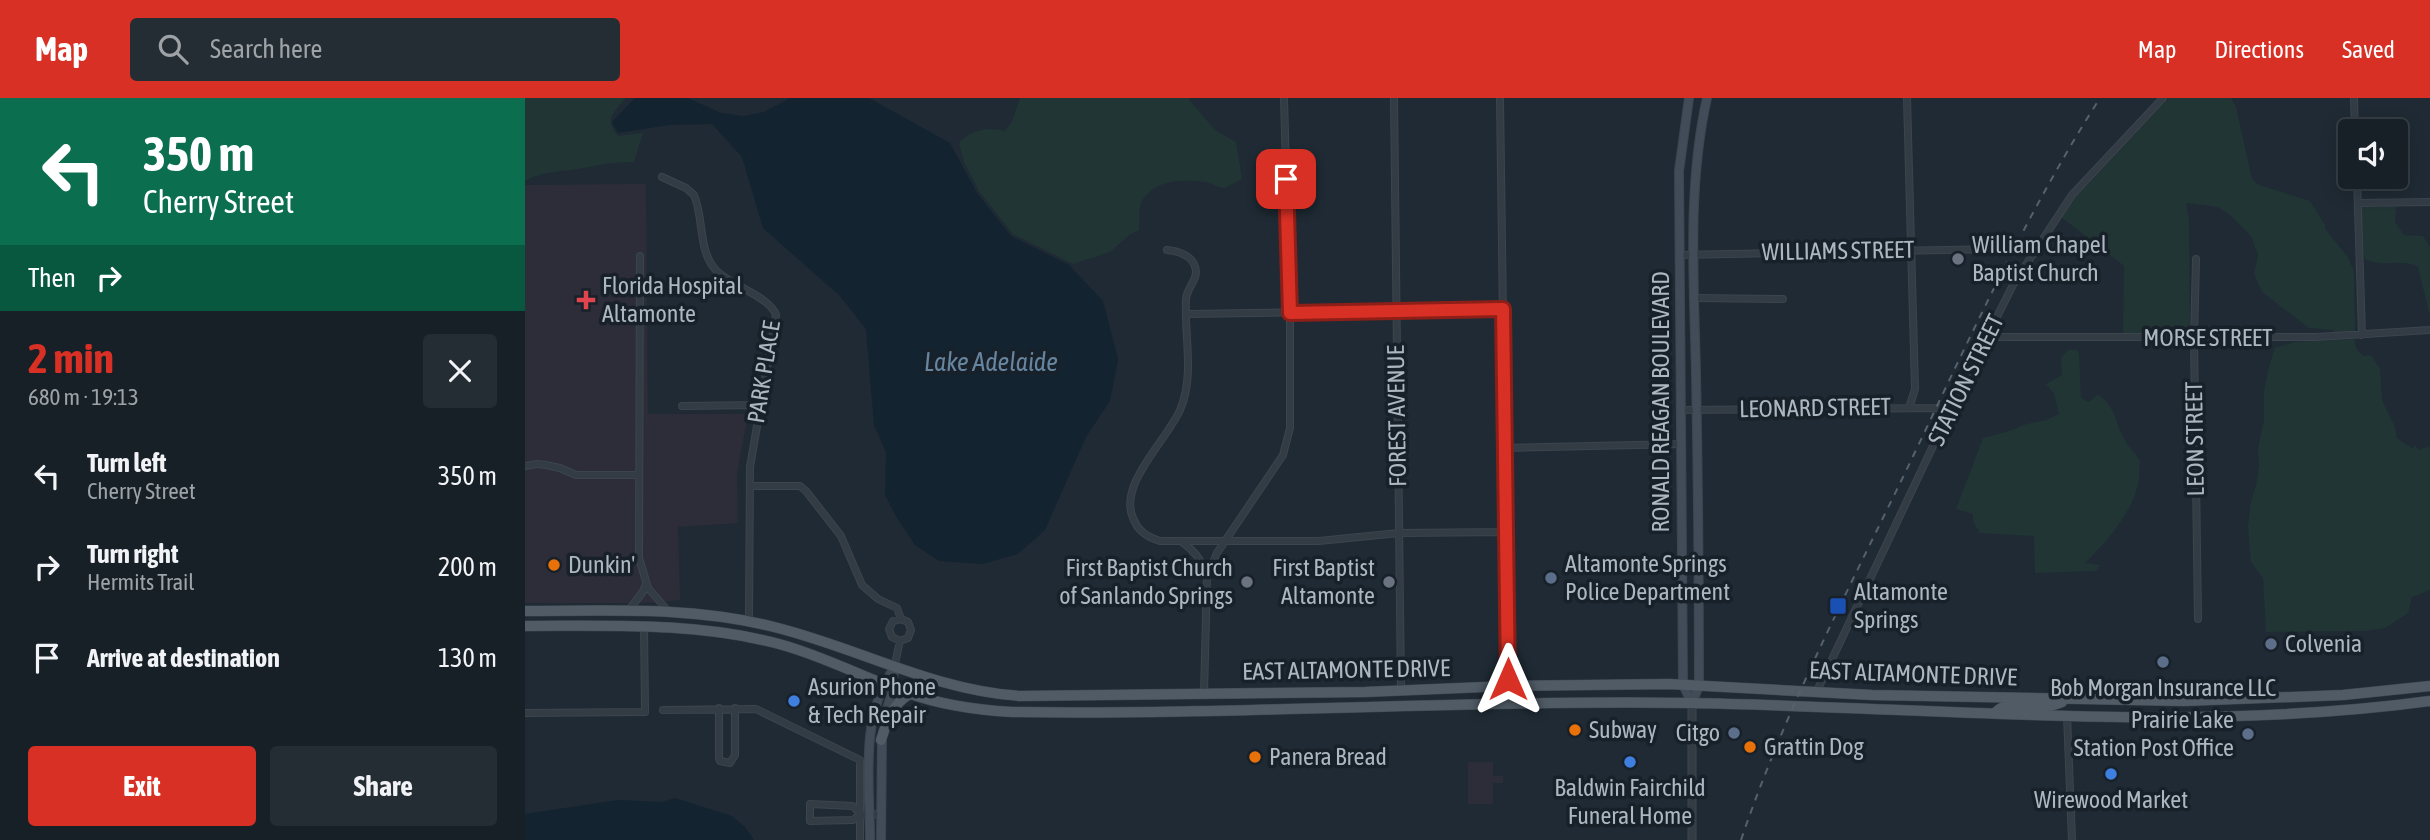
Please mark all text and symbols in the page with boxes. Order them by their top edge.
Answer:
search box [130,18,620,81]
text: Map [35,30,88,68]
icon: search [154,30,192,68]
text: Search here [210,34,322,64]
text: Map [2138,36,2176,63]
text: Directions [2214,36,2304,63]
text: Saved [2342,36,2395,63]
map controls [2338,119,2408,189]
button: sound [2338,119,2408,189]
text: 350 m [143,125,254,181]
icon: left [28,126,119,217]
pin [1256,149,1316,209]
icon: arrive [1267,160,1305,198]
text: Cherry Street [143,183,294,220]
place label: William Chapel Baptist Church [1972,231,2108,286]
street label: WILLIAMS STREET [1761,236,1915,265]
marker: William Chapel Baptist Church [1950,251,1966,267]
icon: right [90,259,128,297]
text: Then [28,263,76,293]
street label: RONALD REAGAN BOULEVARD [1647,271,1674,533]
place label: Florida Hospital Altamonte [602,272,743,327]
marker: Florida Hospital Altamonte [576,290,596,310]
street label: STATION STREET [1922,310,2009,450]
street label: PARK PLACE [742,319,785,425]
street label: MORSE STREET [2143,324,2273,351]
text: 2 min [28,334,114,382]
button: close [423,334,497,408]
street label: FOREST AVENUE [1382,345,1411,487]
water label: Lake Adelaide [924,347,1058,377]
street label: LEON STREET [2180,381,2209,497]
text: 680 m · 19:13 [28,384,139,410]
street label: LEONARD STREET [1739,393,1892,422]
text: Turn left [87,448,167,478]
icon: left [28,457,66,495]
text: 350 m [438,461,497,491]
text: Cherry Street [87,478,196,504]
text: Turn right [87,539,178,569]
icon: right [28,548,66,586]
place label: Altamonte Springs Police Department [1565,550,1730,605]
place label: Dunkin' [568,551,635,578]
text: 200 m [438,552,497,582]
place label: First Baptist Church of Sanlando Springs [1059,554,1233,609]
place label: First Baptist Altamonte [1272,554,1375,609]
marker: Dunkin' [546,557,562,573]
text: Hermits Trail [87,569,194,595]
marker: Altamonte Springs Police Department [1543,570,1559,586]
marker: First Baptist Church of Sanlando Springs [1239,574,1255,590]
marker: First Baptist Altamonte [1381,574,1397,590]
place label: Altamonte Springs [1854,578,1948,633]
marker: Altamonte Springs [1828,596,1848,616]
place label: Colvenia [2285,630,2362,657]
marker: Colvenia [2263,636,2279,652]
icon: arrive [28,639,66,677]
position arrow [1471,642,1545,716]
text: Arrive at destination [87,643,280,673]
text: 130 m [438,643,497,673]
street label: EAST ALTAMONTE DRIVE [1242,654,1450,685]
marker: Bob Morgan Insurance LLC [2155,654,2171,670]
street label: EAST ALTAMONTE DRIVE [1809,656,2017,691]
place label: Asurion Phone & Tech Repair [808,673,936,728]
place label: Bob Morgan Insurance LLC [2050,674,2276,701]
marker: Asurion Phone & Tech Repair [786,693,802,709]
place label: Prairie Lake Station Post Office [2073,706,2234,761]
place label: Subway [1589,716,1657,743]
place label: Citgo [1676,719,1720,746]
marker: Subway [1567,722,1583,738]
marker: Citgo [1726,725,1742,741]
marker: Prairie Lake Station Post Office [2240,726,2256,742]
place label: Grattin Dog [1764,733,1864,760]
marker: Grattin Dog [1742,739,1758,755]
place label: Panera Bread [1269,743,1387,770]
button: Exit [28,746,256,826]
button: Share [270,746,497,826]
marker: Panera Bread [1247,749,1263,765]
marker: Baldwin Fairchild Funeral Home [1622,754,1638,770]
marker: Wirewood Market [2103,766,2119,782]
place label: Baldwin Fairchild Funeral Home [1554,774,1706,829]
place label: Wirewood Market [2034,786,2188,813]

